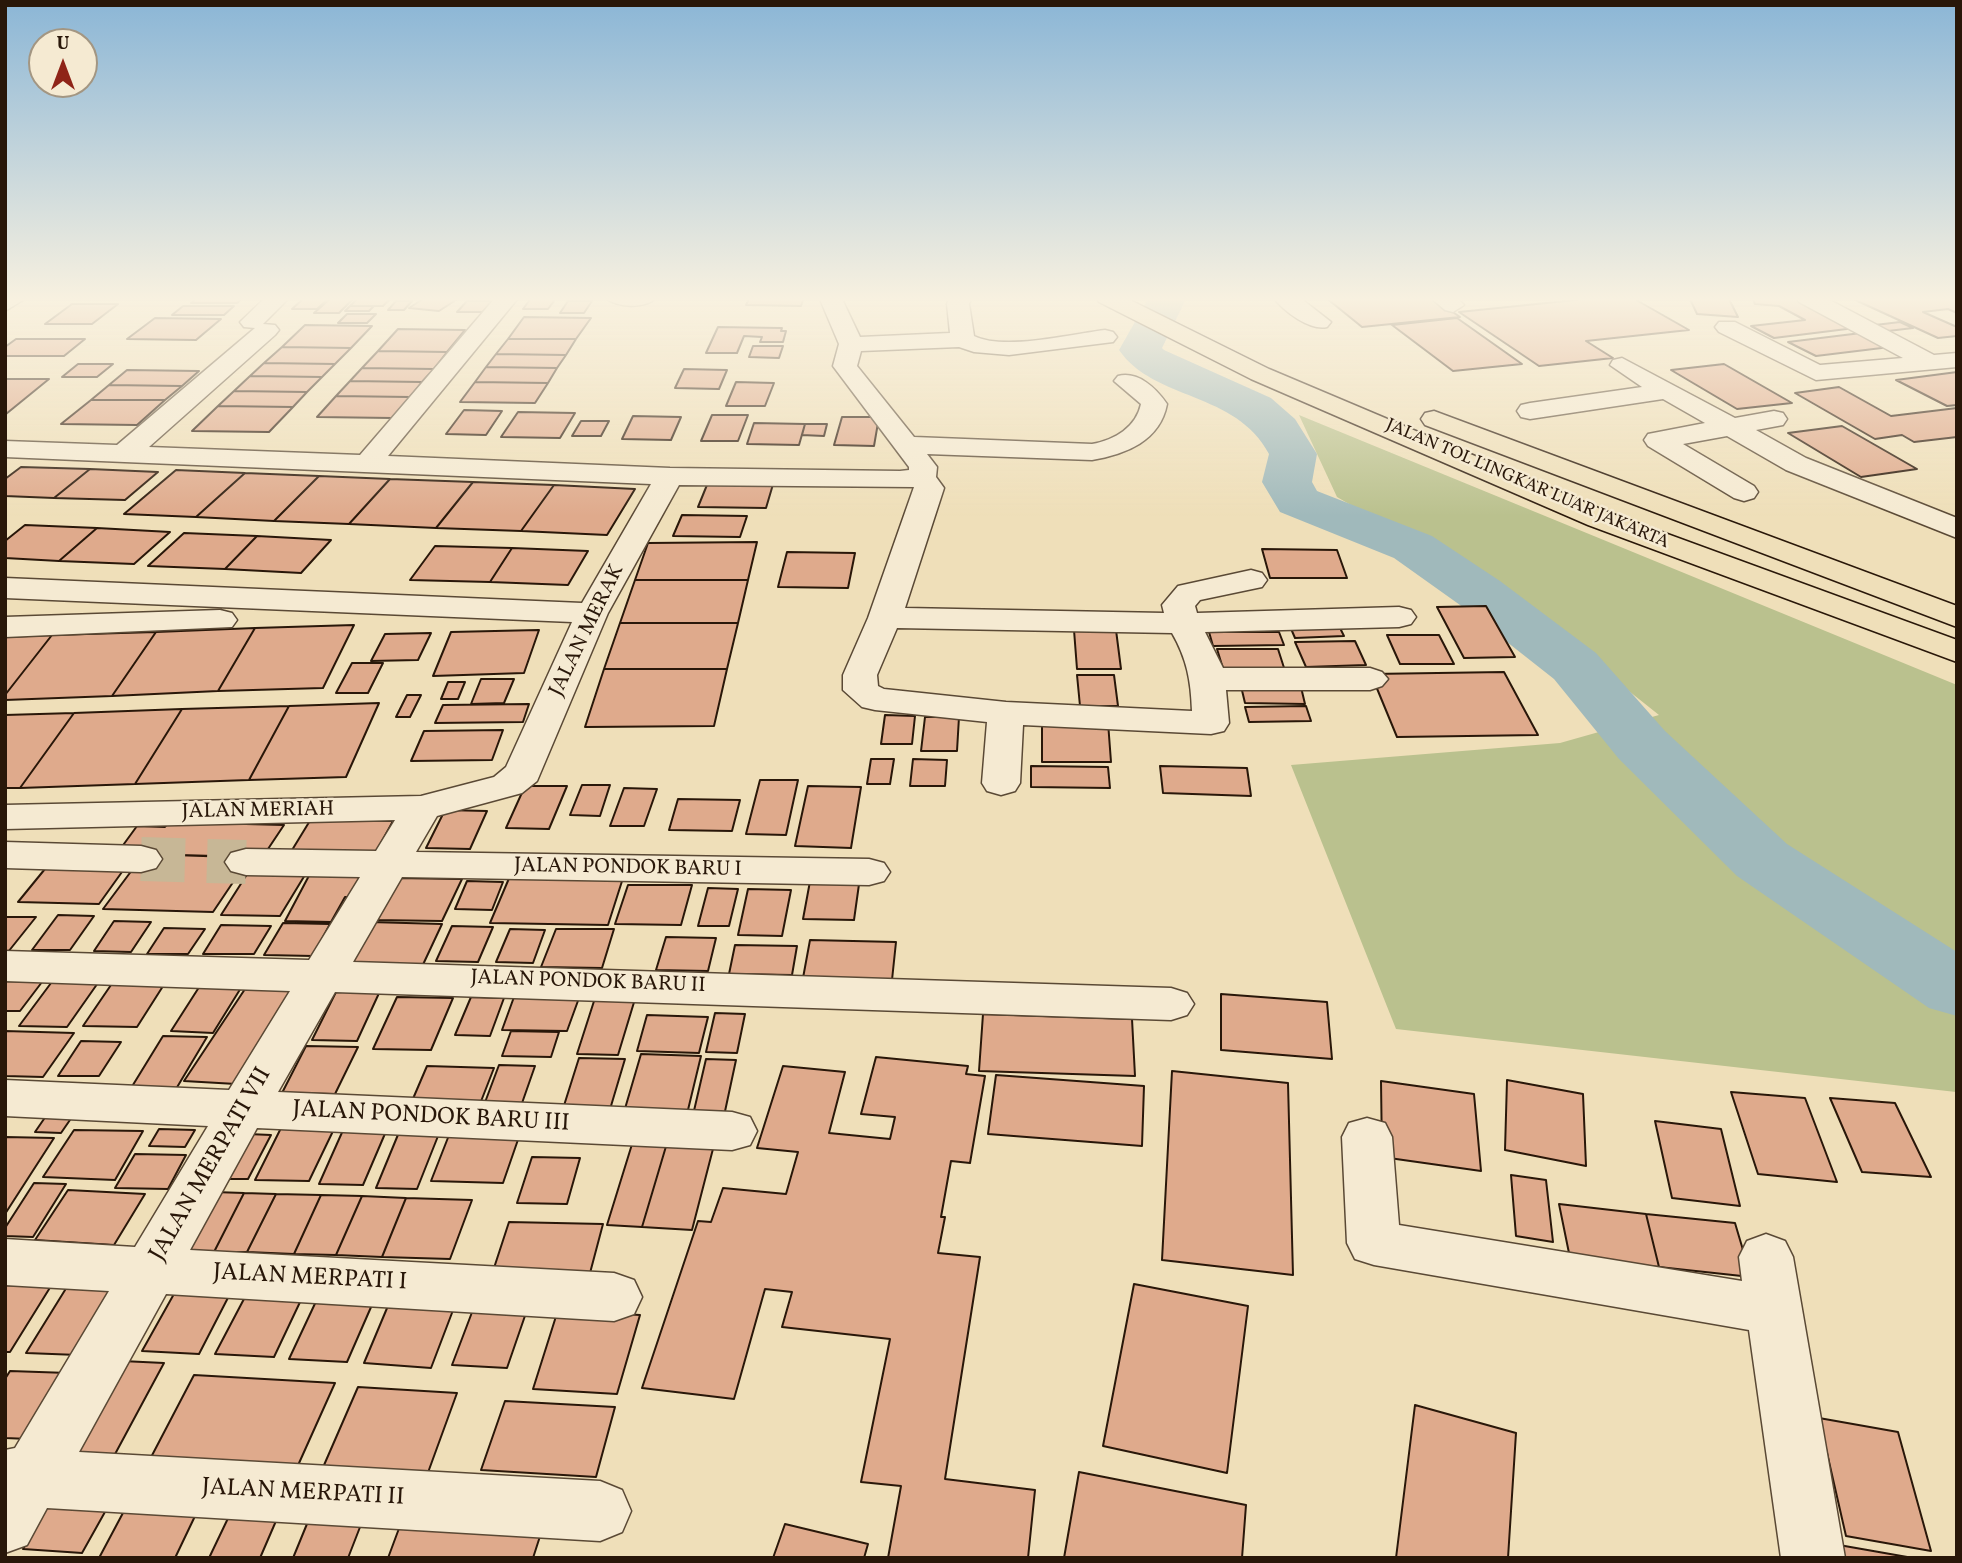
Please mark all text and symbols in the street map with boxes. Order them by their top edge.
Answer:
north arrow [28,28,98,98]
text: U [56,31,70,57]
street label: JALAN TOL LINGKAR LUAR JAKARTA [1382,415,1672,555]
street label: JALAN MERAK [545,561,631,701]
street label: JALAN MERIAH [181,798,335,826]
street label: JALAN PONDOK BARU I [514,854,742,884]
street label: JALAN PONDOK BARU II [470,966,706,1000]
street label: JALAN MERPATI VII [145,1063,279,1267]
street label: JALAN PONDOK BARU III [292,1096,570,1140]
street label: JALAN MERPATI I [212,1260,408,1298]
street label: JALAN MERPATI II [201,1474,405,1514]

